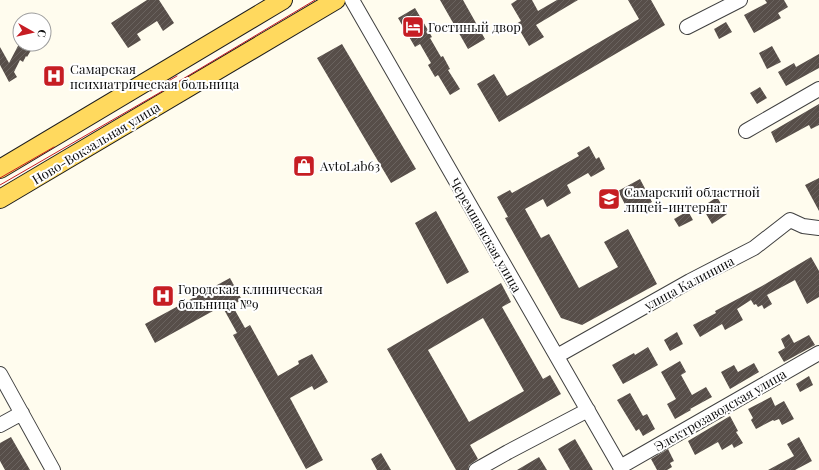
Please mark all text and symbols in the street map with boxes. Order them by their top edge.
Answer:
north arrow [12,12,52,52]
hotel icon: Гостиный двор [400,14,426,40]
place label: Гостиный двор [428,18,521,35]
text: С [34,29,50,39]
place label: Самарская психиатрическая больница [70,60,240,92]
hospital icon: Самарская психиатрическая больница [41,63,67,89]
street label: Ново-Вокзальная улица [29,97,163,188]
shop icon: AvtoLab63 [291,153,317,179]
place label: AvtoLab63 [319,157,380,174]
street label: Черемшанская улица [447,174,526,295]
place label: Самарский областной лицей-интернат [624,183,760,215]
school or university icon: Самарский областной лицей-интернат [596,186,622,212]
street label: улица Калинина [640,251,737,314]
place label: Городская клиническая больница №9 [178,280,323,312]
hospital icon: Городская клиническая больница №9 [150,283,176,309]
street label: Электрозаводская улица [651,364,789,454]

